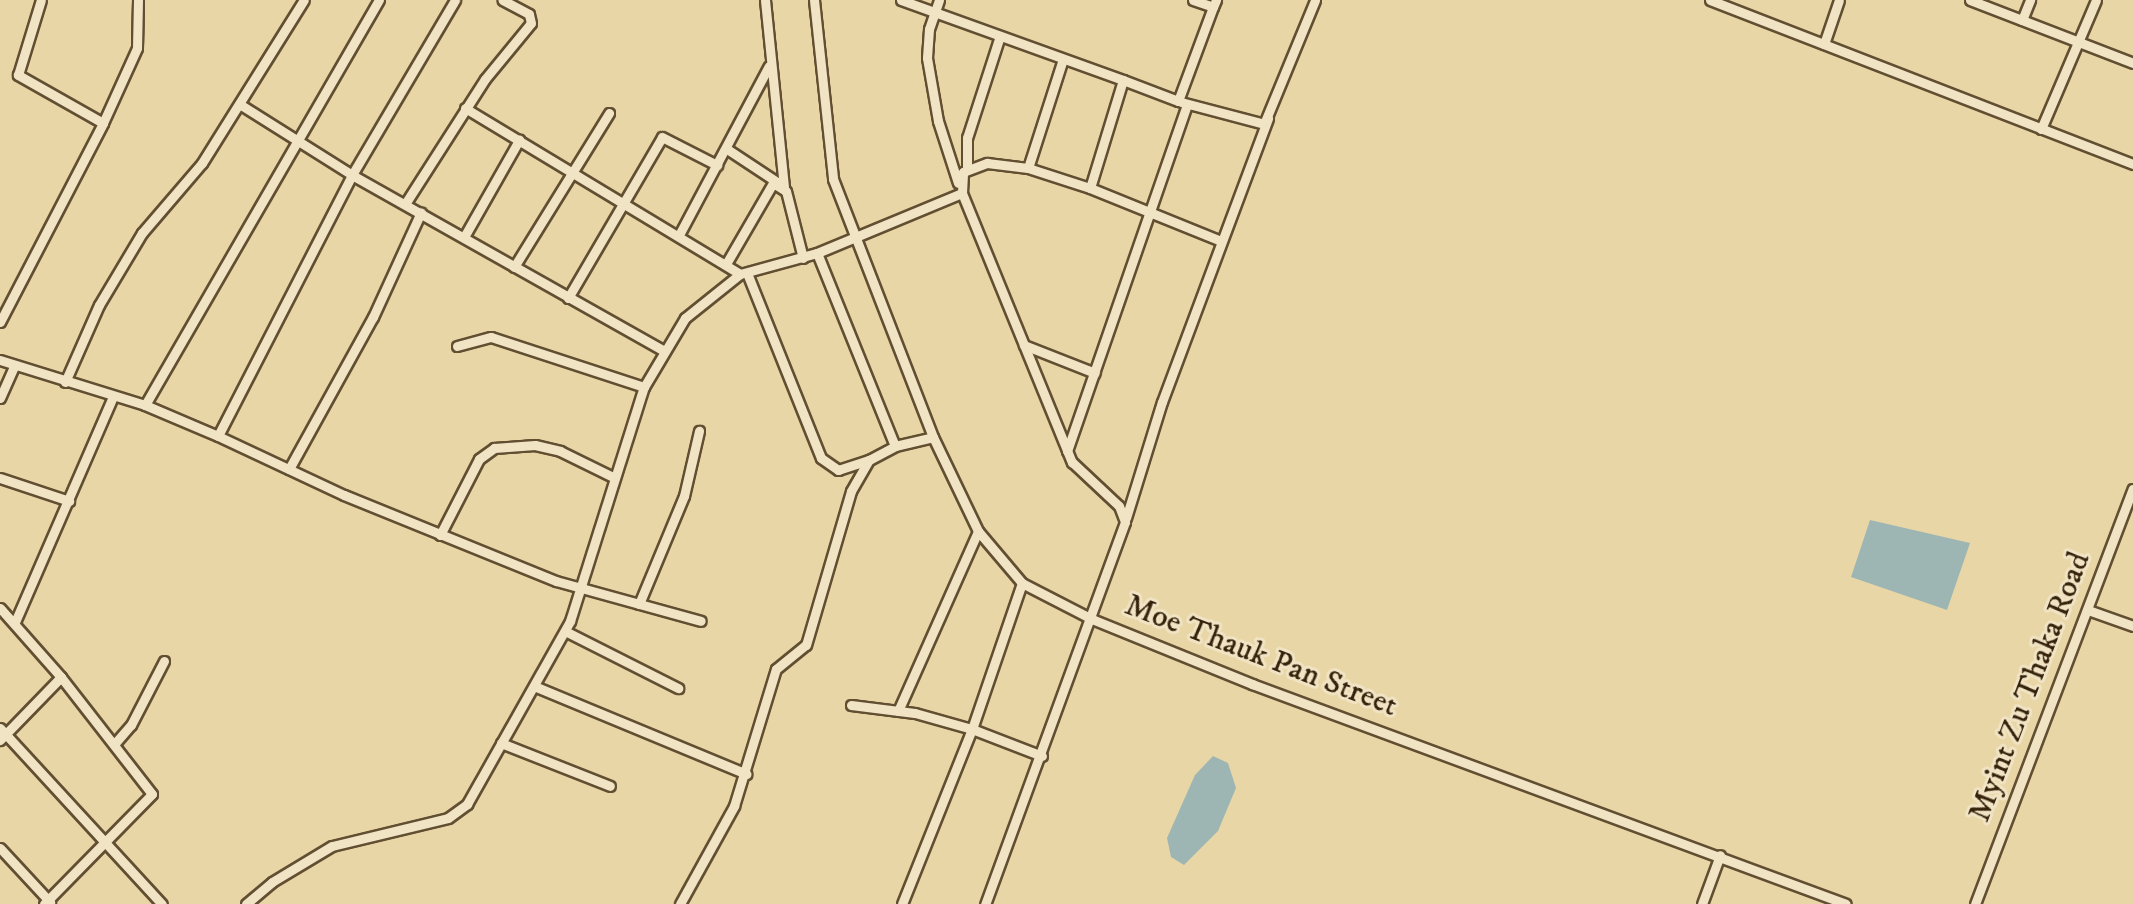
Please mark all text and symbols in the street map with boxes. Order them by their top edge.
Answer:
street label: Myint Zu Thaka Road [1961,547,2099,827]
street label: Moe Thauk Pan Street [1119,586,1403,726]

